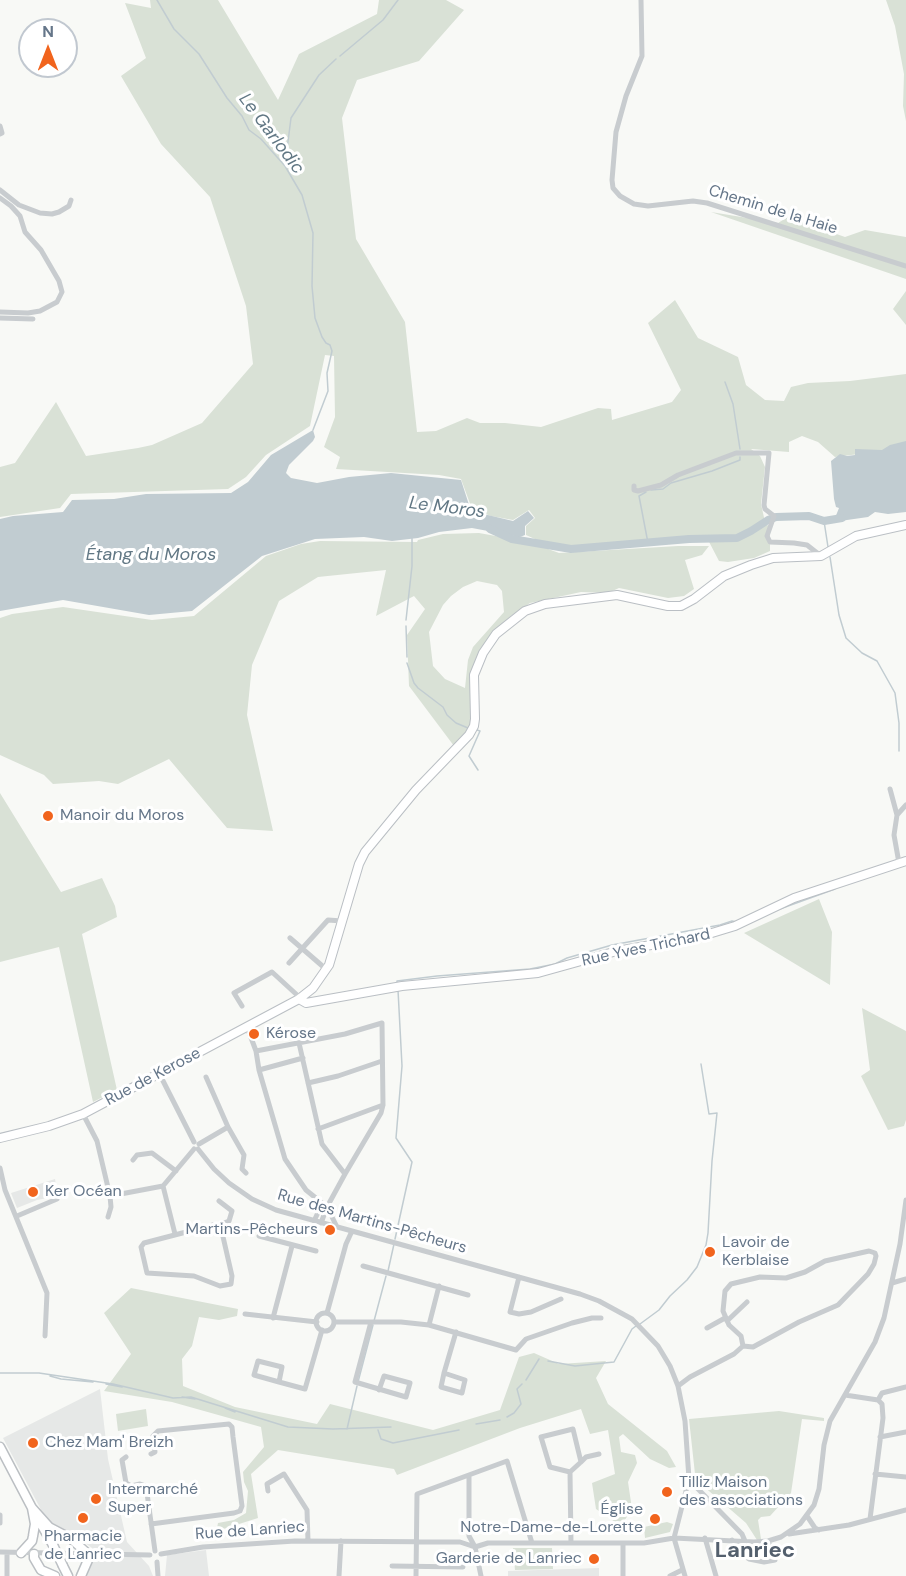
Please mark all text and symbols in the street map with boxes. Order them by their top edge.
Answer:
north arrow [18,18,78,78]
text: N [42,21,54,42]
water label: Le Garlodic [234,89,308,179]
street label: Chemin de la Haie [706,181,840,239]
water label: Le Moros [408,493,486,523]
water label: Étang du Moros [86,544,216,566]
place label: Manoir du Moros [60,806,184,826]
marker: Manoir du Moros [41,809,55,823]
street label: Rue Yves Trichard [580,925,712,971]
place label: Kérose [266,1024,316,1044]
marker: Kérose [247,1027,261,1041]
street label: Rue de Kerose [102,1044,204,1110]
place label: Ker Océan [45,1182,122,1202]
marker: Ker Océan [26,1185,40,1199]
street label: Rue des Martins-Pêcheurs [275,1186,469,1258]
place label: Martins-Pêcheurs [185,1220,318,1240]
marker: Martins-Pêcheurs [323,1223,337,1237]
place label: Lavoir de Kerblaise [722,1233,789,1271]
marker: Lavoir de Kerblaise [703,1245,717,1259]
place label: Chez Mam' Breizh [45,1433,173,1453]
marker: Chez Mam' Breizh [26,1436,40,1450]
place label: Tilliz Maison des associations [679,1473,803,1511]
place label: Intermarché Super [108,1480,198,1518]
marker: Tilliz Maison des associations [660,1485,674,1499]
marker: Intermarché Super [89,1492,103,1506]
place label: Église Notre-Dame-de-Lorette [460,1500,643,1538]
marker: Pharmacie de Lanriec [76,1511,90,1525]
marker: Église Notre-Dame-de-Lorette [648,1512,662,1526]
street label: Rue de Lanriec [195,1518,305,1544]
place label: Pharmacie de Lanriec [44,1527,122,1565]
district label: Lanriec [715,1538,795,1564]
place label: Garderie de Lanriec [436,1549,582,1569]
marker: Garderie de Lanriec [587,1552,601,1566]

